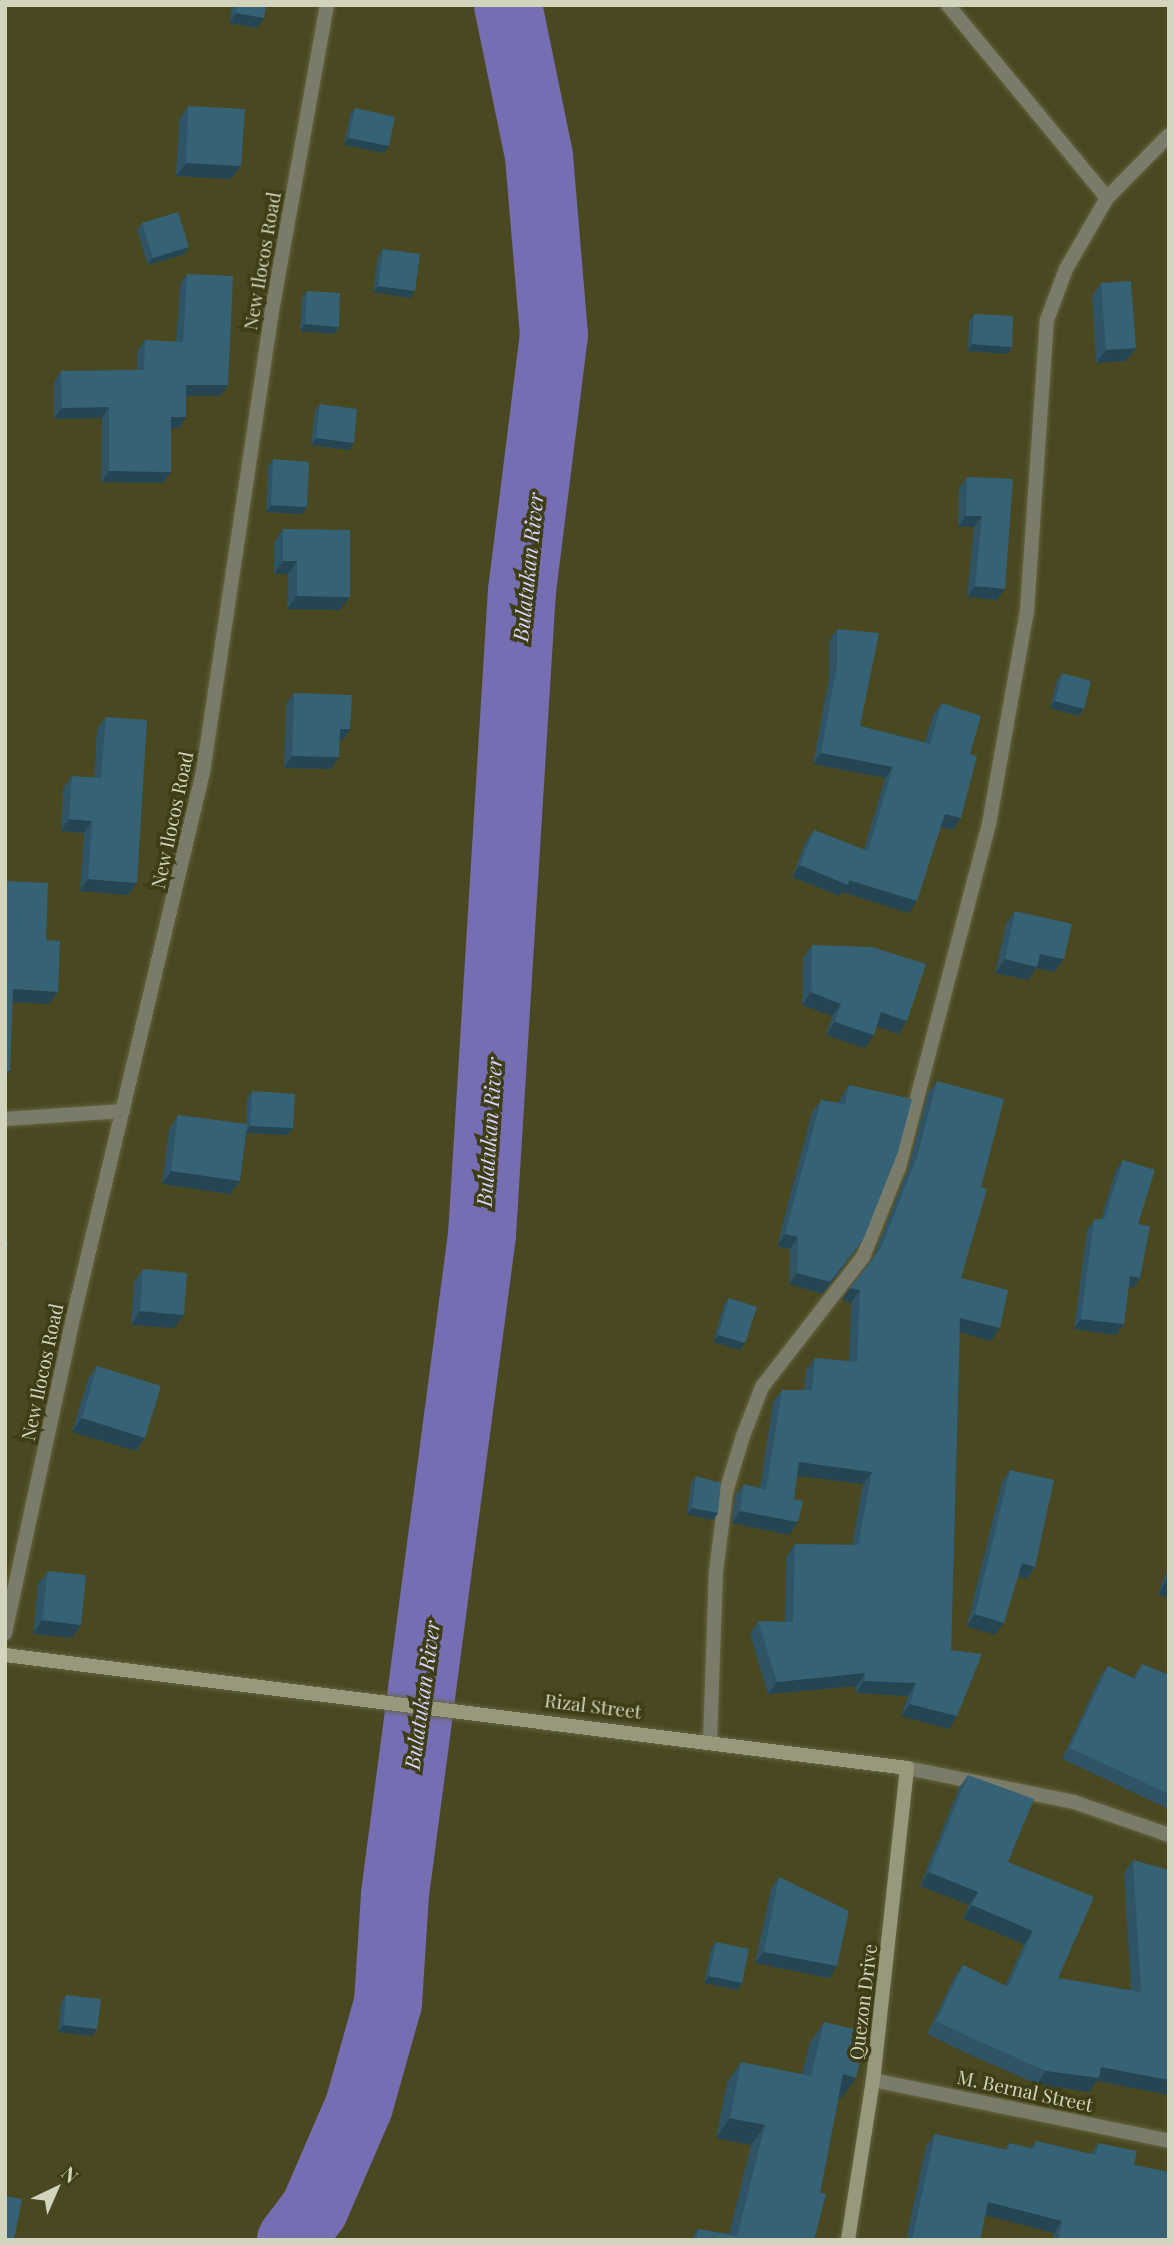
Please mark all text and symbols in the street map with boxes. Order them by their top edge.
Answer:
street label: New Ilocos Road [239,190,285,332]
water label: Bulatukan River [507,491,547,643]
street label: New Ilocos Road [146,749,198,891]
water label: Bulatukan River [470,1056,506,1208]
street label: New Ilocos Road [16,1301,68,1443]
water label: Bulatukan River [398,1619,444,1771]
street label: Rizal Street [543,1689,643,1723]
street label: Quezon Drive [845,1943,881,2061]
street label: M. Bernal Street [955,2066,1095,2116]
north arrow [21,2154,91,2224]
text: N [57,2160,85,2188]

